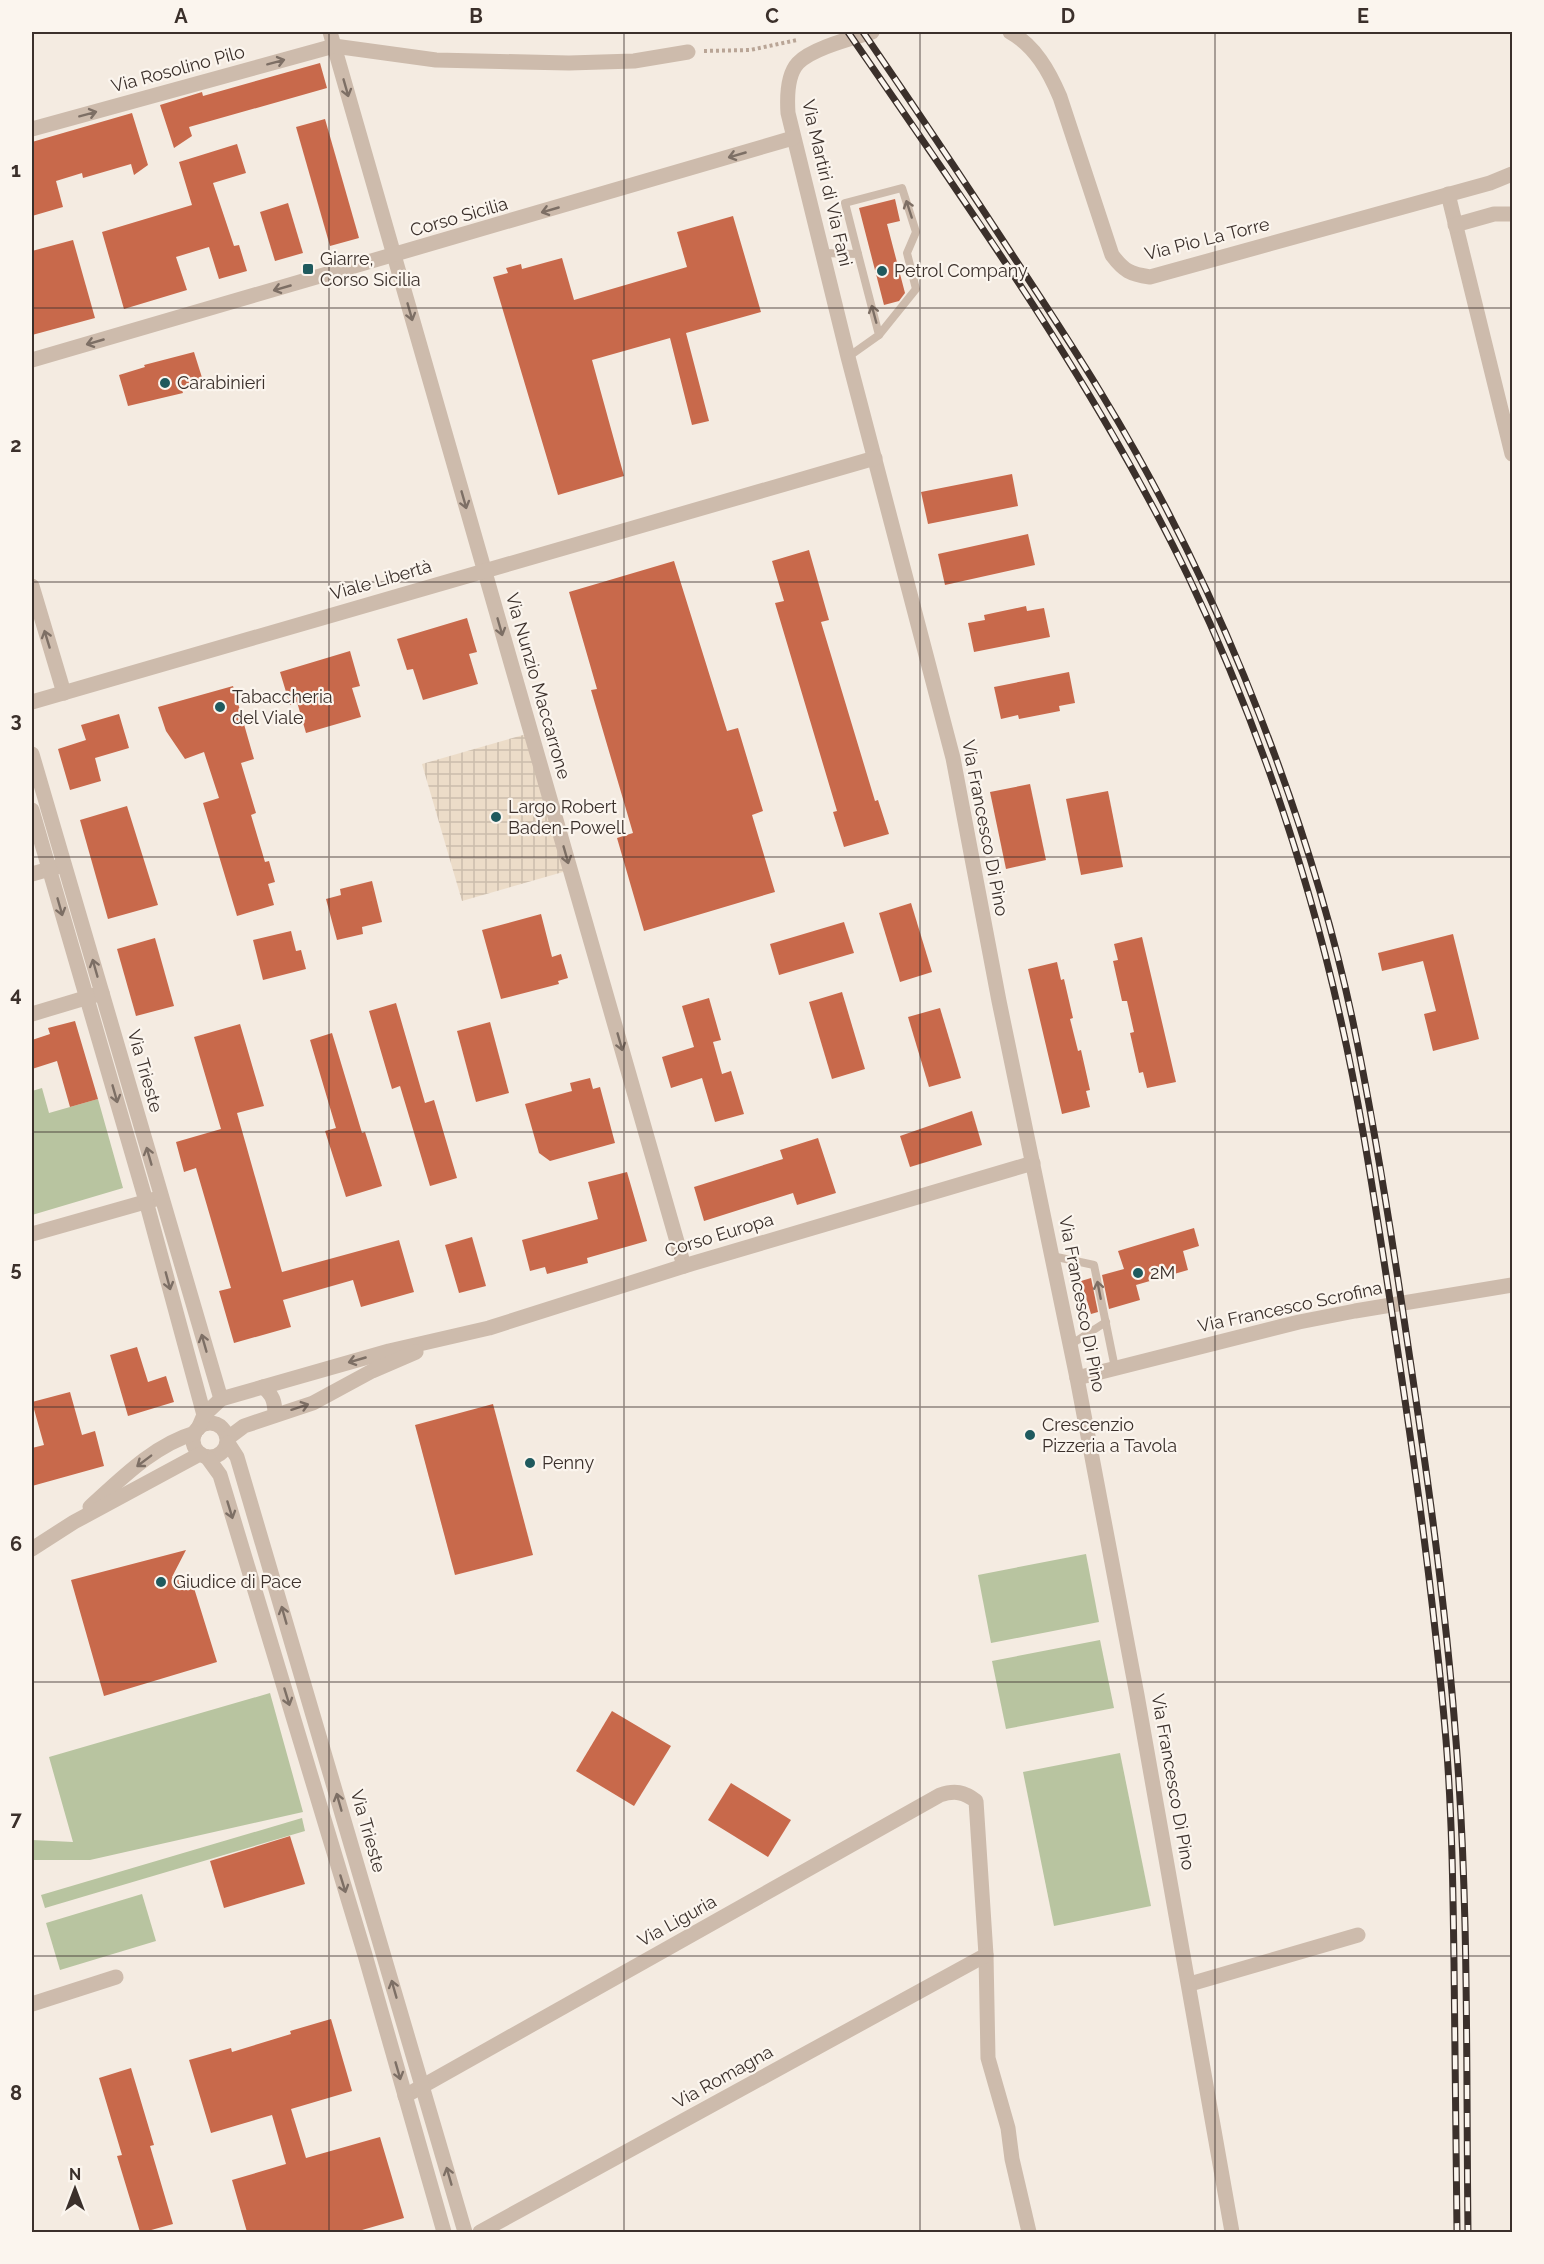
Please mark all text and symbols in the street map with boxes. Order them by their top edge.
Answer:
text: A [174,4,188,28]
text: B [469,4,483,28]
text: C [765,4,779,28]
text: D [1061,4,1075,28]
text: E [1357,4,1369,28]
street label: Via Rosolino Pilo [109,41,247,96]
one-way arrow [266,55,285,67]
one-way arrow [341,78,352,97]
street label: Via Martiri di Via Fani [798,97,857,268]
one-way arrow [78,107,97,119]
one-way arrow [728,150,747,161]
text: 1 [11,158,21,182]
street label: Corso Sicilia [408,193,510,240]
one-way arrow [903,200,914,219]
one-way arrow [541,205,560,216]
street label: Via Pio La Torre [1142,213,1272,264]
place label: Giarre, Corso Sicilia [320,248,421,290]
place label: Petrol Company [894,260,1028,281]
marker: Giarre, Corso Sicilia [301,262,315,276]
marker: Petrol Company [875,264,889,278]
one-way arrow [273,283,292,294]
one-way arrow [405,302,416,321]
one-way arrow [867,305,879,324]
one-way arrow [86,337,105,348]
place label: Carabinieri [177,372,266,393]
marker: Carabinieri [158,376,172,390]
text: 2 [10,433,22,457]
one-way arrow [459,490,470,509]
street label: Viale Libertà [328,555,434,604]
street label: Via Nunzio Maccarrone [502,590,575,782]
one-way arrow [495,617,506,636]
one-way arrow [41,630,52,649]
place label: Tabaccheria del Viale [232,686,333,728]
marker: Tabaccheria del Viale [213,700,227,714]
text: 3 [10,708,22,732]
street label: Via Francesco Di Pino [958,738,1013,918]
place label: Largo Robert Baden-Powell [508,796,626,838]
marker: Largo Robert Baden-Powell [489,810,503,824]
one-way arrow [561,845,572,864]
one-way arrow [55,897,66,916]
one-way arrow [88,959,100,978]
text: 4 [10,982,22,1006]
street label: Via Trieste [124,1027,167,1115]
one-way arrow [615,1032,626,1051]
one-way arrow [110,1084,121,1103]
one-way arrow [143,1147,154,1166]
street label: Corso Europa [662,1208,776,1261]
street label: Via Francesco Di Pino [1055,1214,1110,1394]
text: 5 [10,1257,22,1281]
place label: 2M [1150,1262,1175,1283]
marker: 2M [1131,1266,1145,1280]
one-way arrow [163,1272,174,1291]
street label: Via Francesco Scrofina [1196,1277,1384,1336]
one-way arrow [1093,1281,1105,1300]
one-way arrow [198,1334,209,1353]
one-way arrow [348,1355,367,1366]
one-way arrow [290,1401,309,1412]
place label: Crescenzio Pizzeria a Tavola [1042,1414,1177,1456]
marker: Crescenzio Pizzeria a Tavola [1023,1428,1037,1442]
place label: Penny [542,1452,594,1473]
one-way arrow [137,1455,153,1468]
marker: Penny [523,1456,537,1470]
one-way arrow [225,1500,236,1519]
text: 6 [10,1532,22,1556]
place label: Giudice di Pace [173,1571,302,1592]
marker: Giudice di Pace [154,1575,168,1589]
one-way arrow [278,1606,289,1625]
one-way arrow [282,1687,293,1706]
street label: Via Francesco Di Pino [1148,1692,1199,1872]
street label: Via Trieste [347,1787,390,1875]
one-way arrow [333,1793,344,1812]
text: 7 [10,1807,22,1831]
one-way arrow [338,1874,349,1893]
street label: Via Liguria [634,1890,720,1951]
one-way arrow [388,1980,399,1999]
street label: Via Romagna [669,2041,776,2113]
one-way arrow [393,2061,404,2080]
text: 8 [10,2081,22,2105]
north arrow [45,2159,105,2219]
text: N [69,2165,81,2184]
one-way arrow [443,2167,454,2186]

